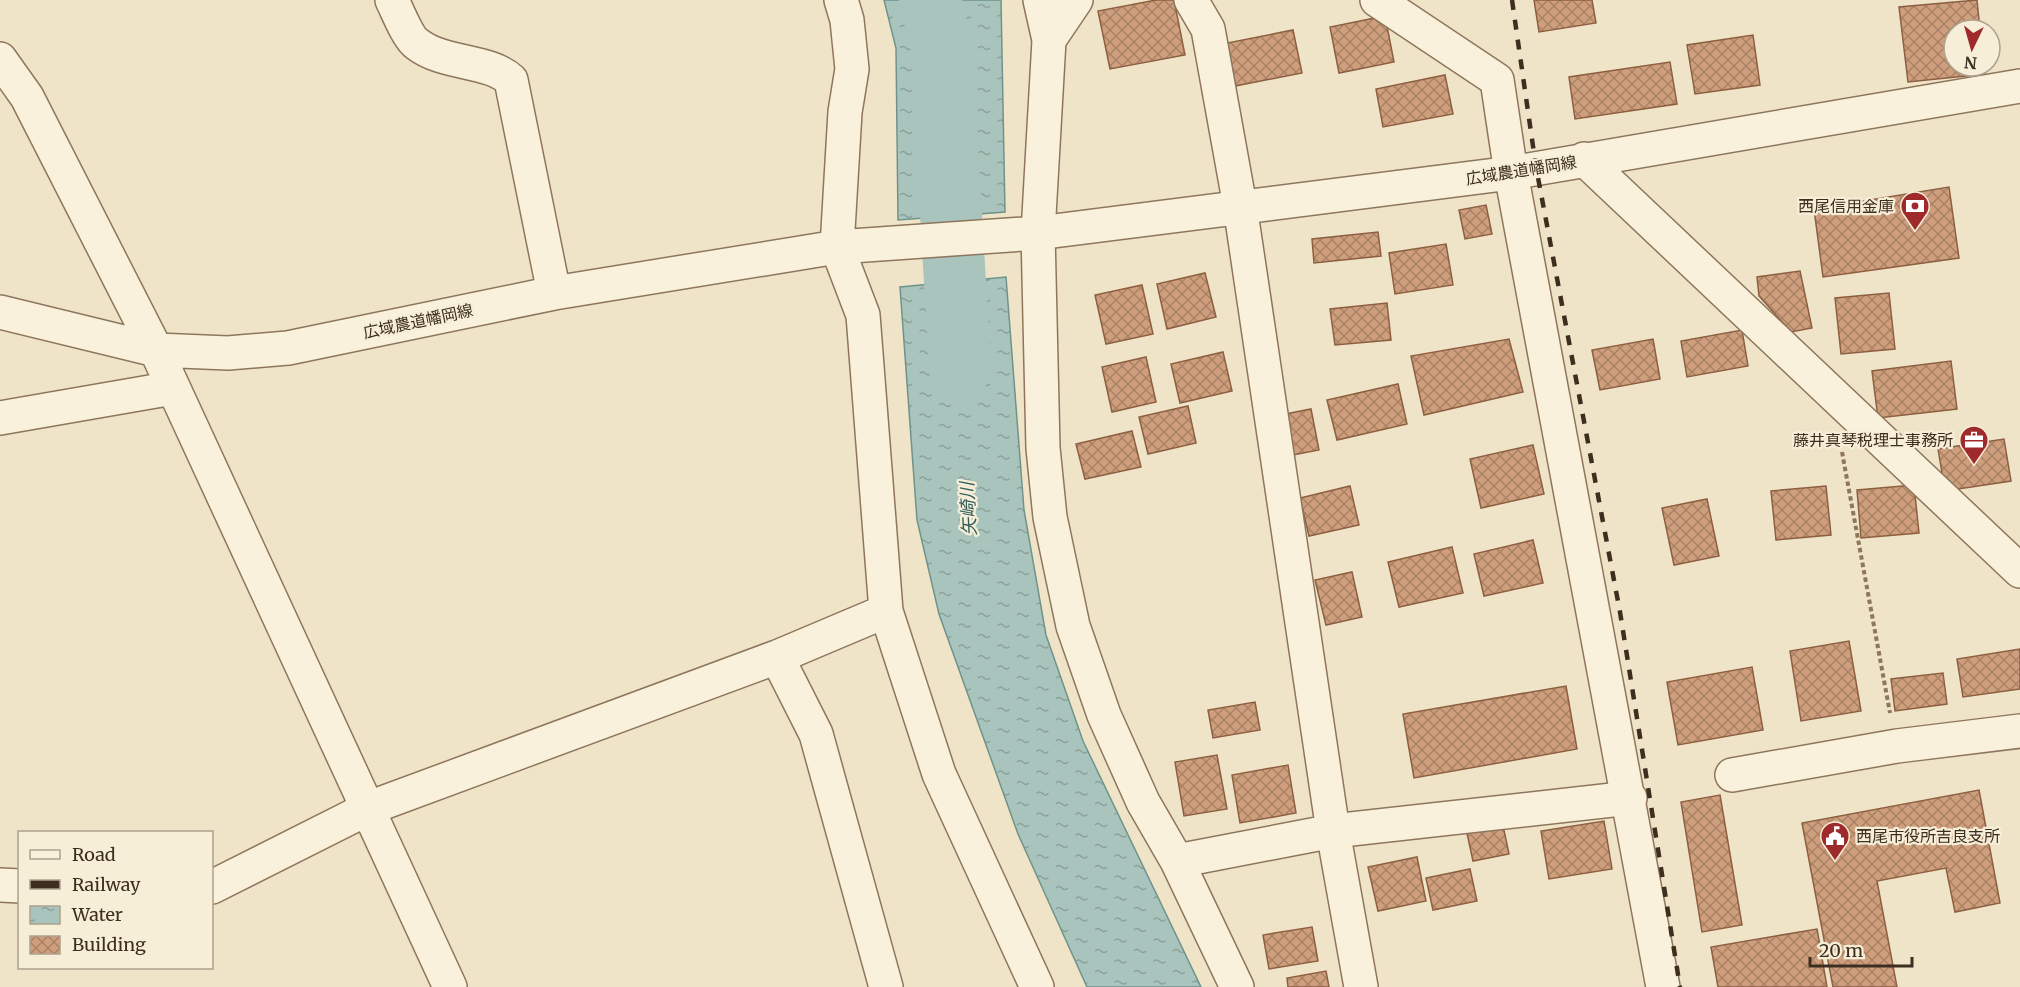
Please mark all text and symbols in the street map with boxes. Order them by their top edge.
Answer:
north arrow [1942,18,2002,78]
text: N [1963,52,1978,73]
street label: 広域農道幡岡線 [1464,151,1578,189]
bank icon: 西尾信用金庫 [1899,190,1931,232]
place label: 西尾信用金庫 [1798,196,1894,216]
street label: 広域農道幡岡線 [361,300,475,342]
office icon: 藤井真琴税理士事務所 [1958,424,1990,466]
place label: 藤井真琴税理士事務所 [1793,430,1953,450]
water label: 矢崎川 [955,479,981,537]
public building icon: 西尾市役所吉良支所 [1819,820,1851,862]
place label: 西尾市役所吉良支所 [1856,826,2000,846]
legend [18,831,213,969]
text: Road [72,843,116,866]
text: Railway [72,873,141,896]
text: Water [71,903,123,926]
scale bar [1810,930,1912,968]
text: Building [72,933,146,956]
text: 20 m [1819,939,1863,962]

